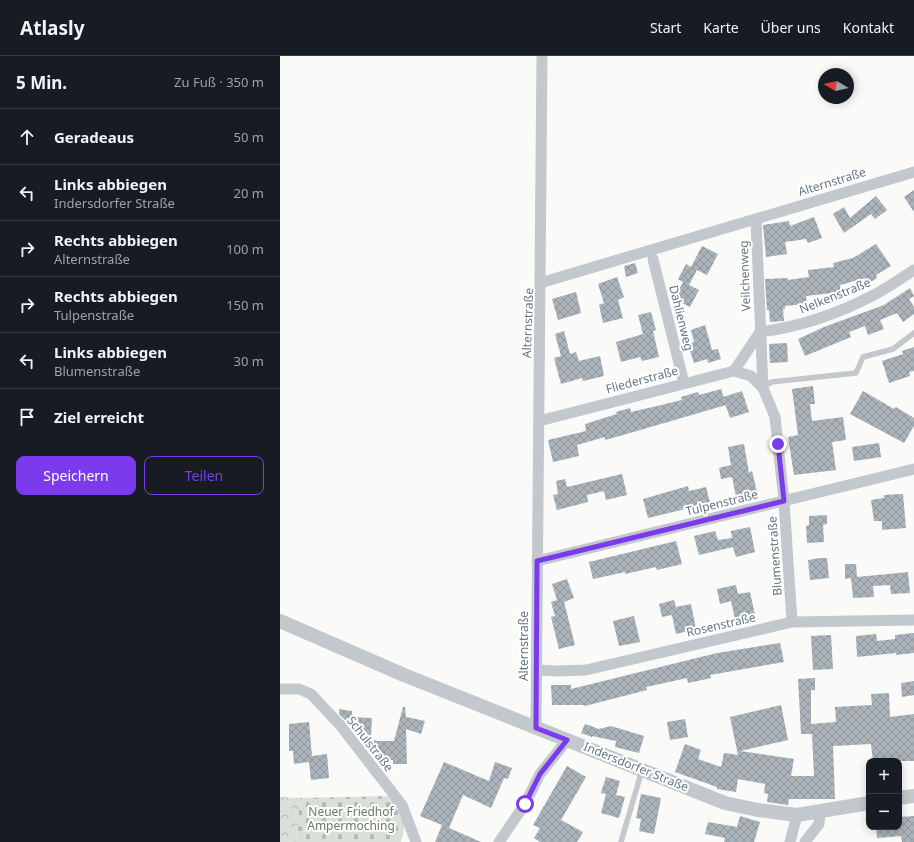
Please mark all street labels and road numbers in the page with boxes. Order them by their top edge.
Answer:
street label: Alternstraße [796,163,868,200]
street label: Veilchenweg [735,240,754,312]
street label: Nelkenstraße [797,273,873,318]
street label: Dahlienweg [665,283,698,352]
street label: Alternstraße [518,287,537,358]
street label: Fliederstraße [604,362,680,397]
street label: Tulpenstraße [684,485,760,520]
street label: Blumenstraße [763,516,786,596]
street label: Rosenstraße [685,608,757,641]
street label: Alternstraße [515,611,532,681]
street label: Schulstraße [343,712,398,775]
street label: Indersdorfer Straße [581,738,691,795]

